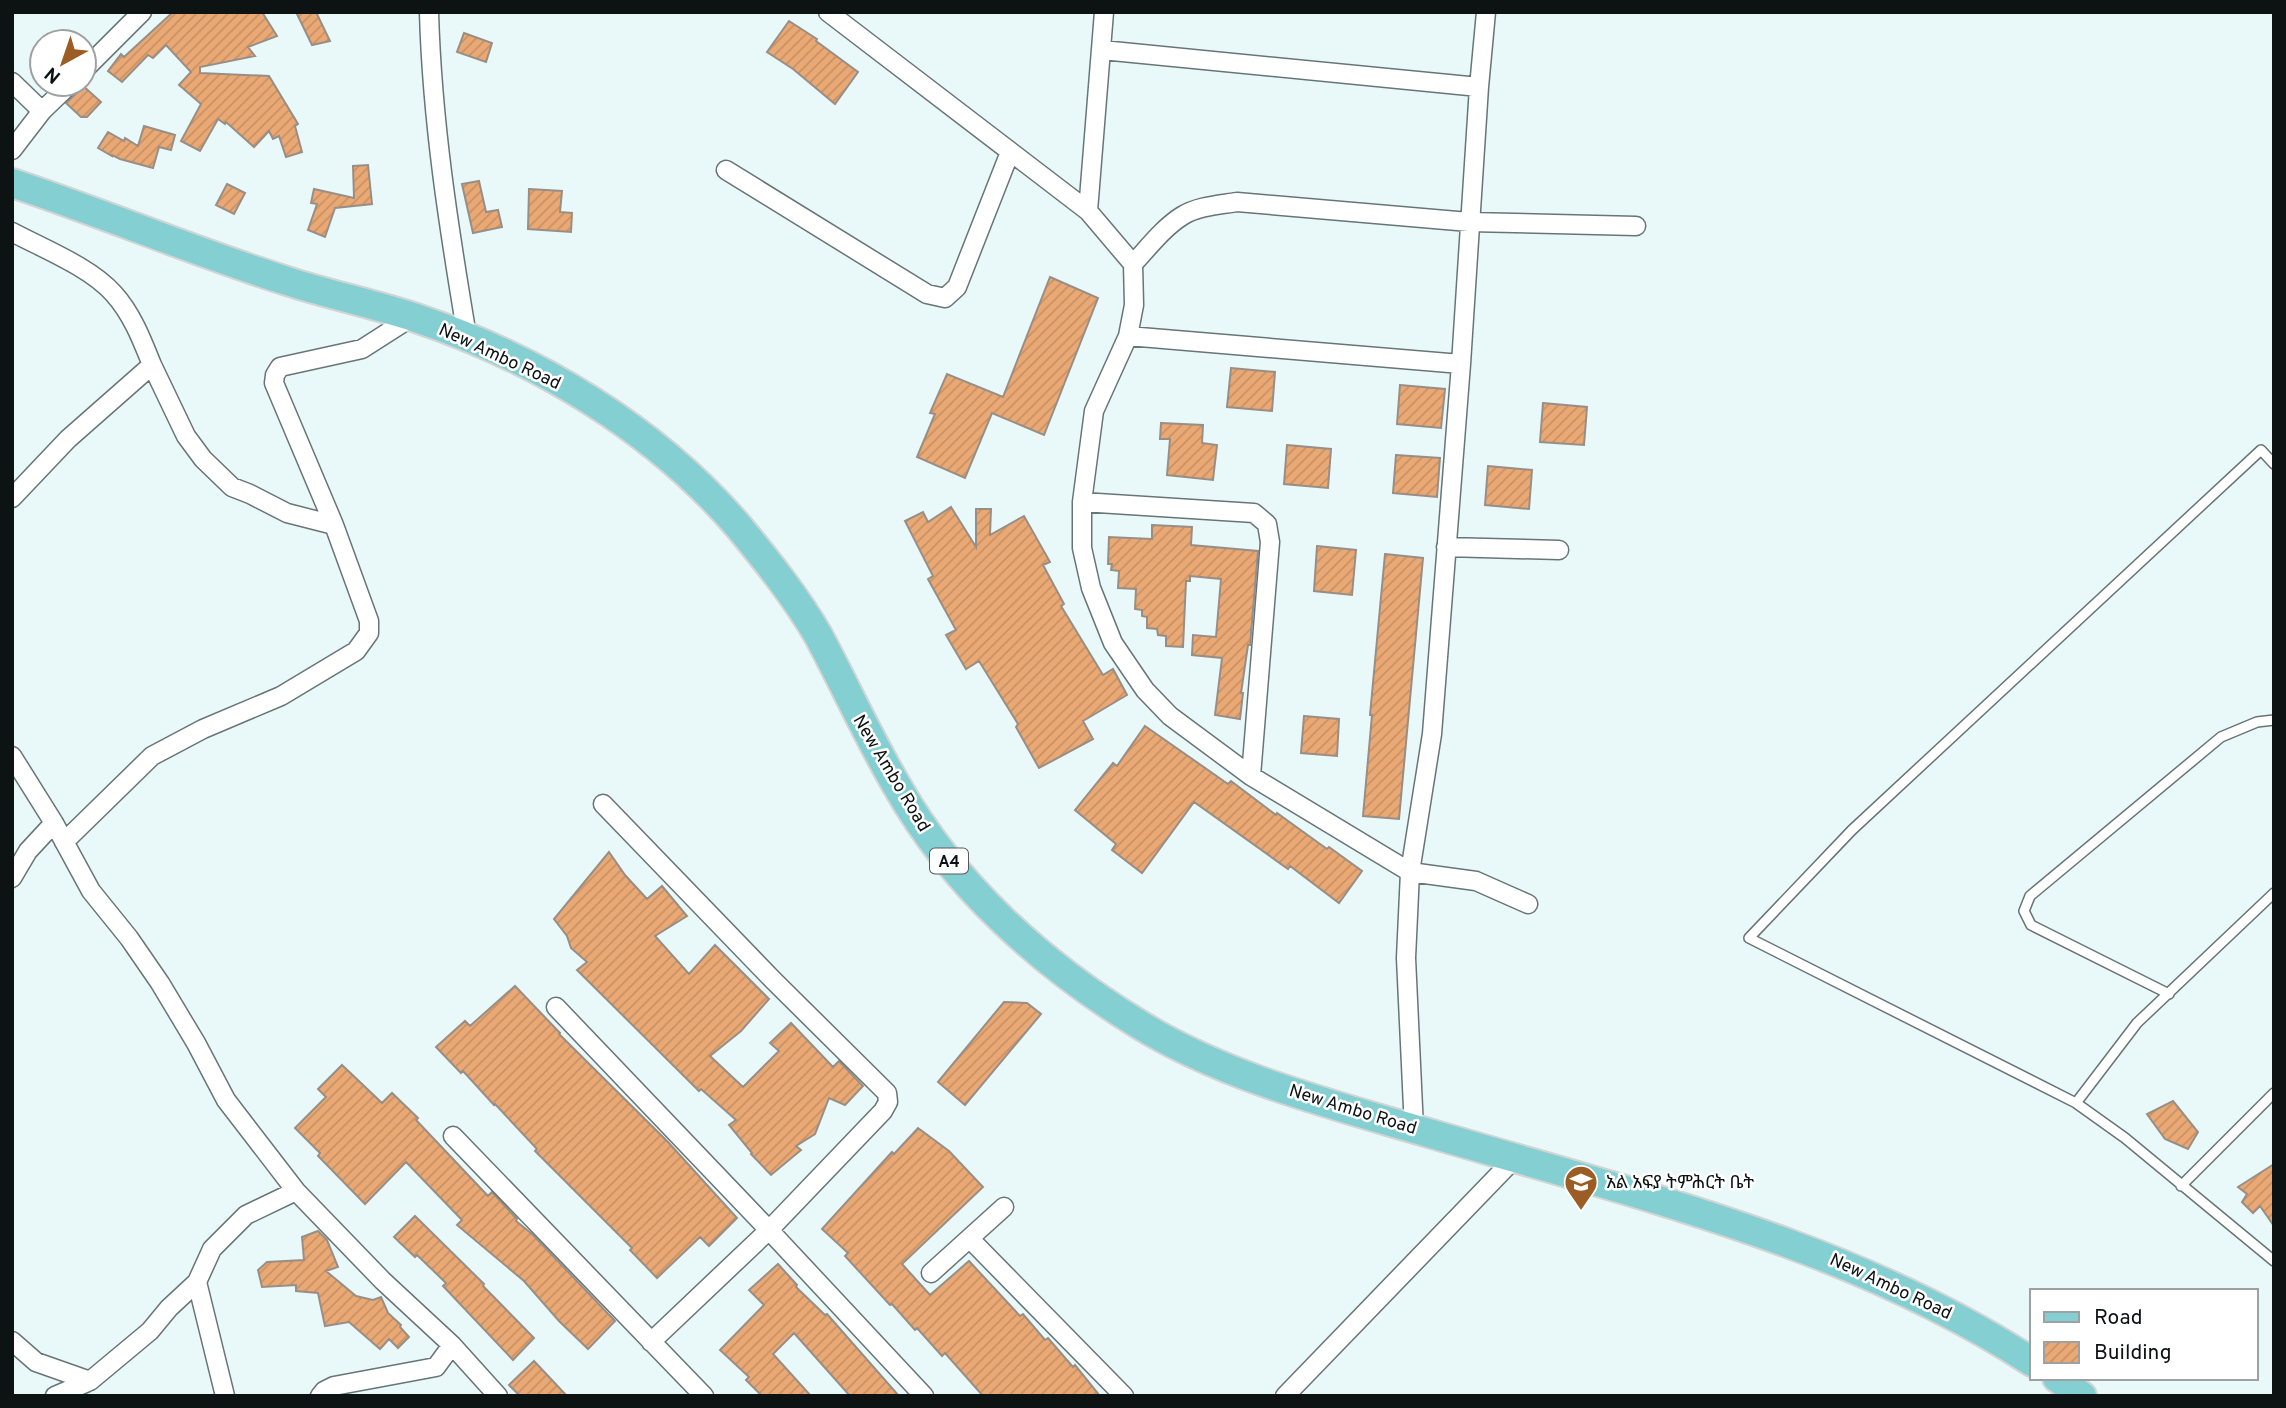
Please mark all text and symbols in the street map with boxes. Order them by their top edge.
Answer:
north arrow [28,28,98,98]
text: N [40,61,66,88]
street label: New Ambo Road [434,319,564,396]
street label: New Ambo Road [847,711,935,836]
road number: A4 [930,848,968,874]
street label: New Ambo Road [1286,1080,1419,1141]
school or university icon: አል አፍያ ትምሕርት ቤት [1562,1163,1600,1212]
place label: አል አፍያ ትምሕርት ቤት [1606,1172,1754,1195]
street label: New Ambo Road [1825,1249,1955,1326]
legend [2030,1289,2258,1380]
text: Road [2094,1305,2143,1332]
text: Building [2094,1340,2172,1367]

